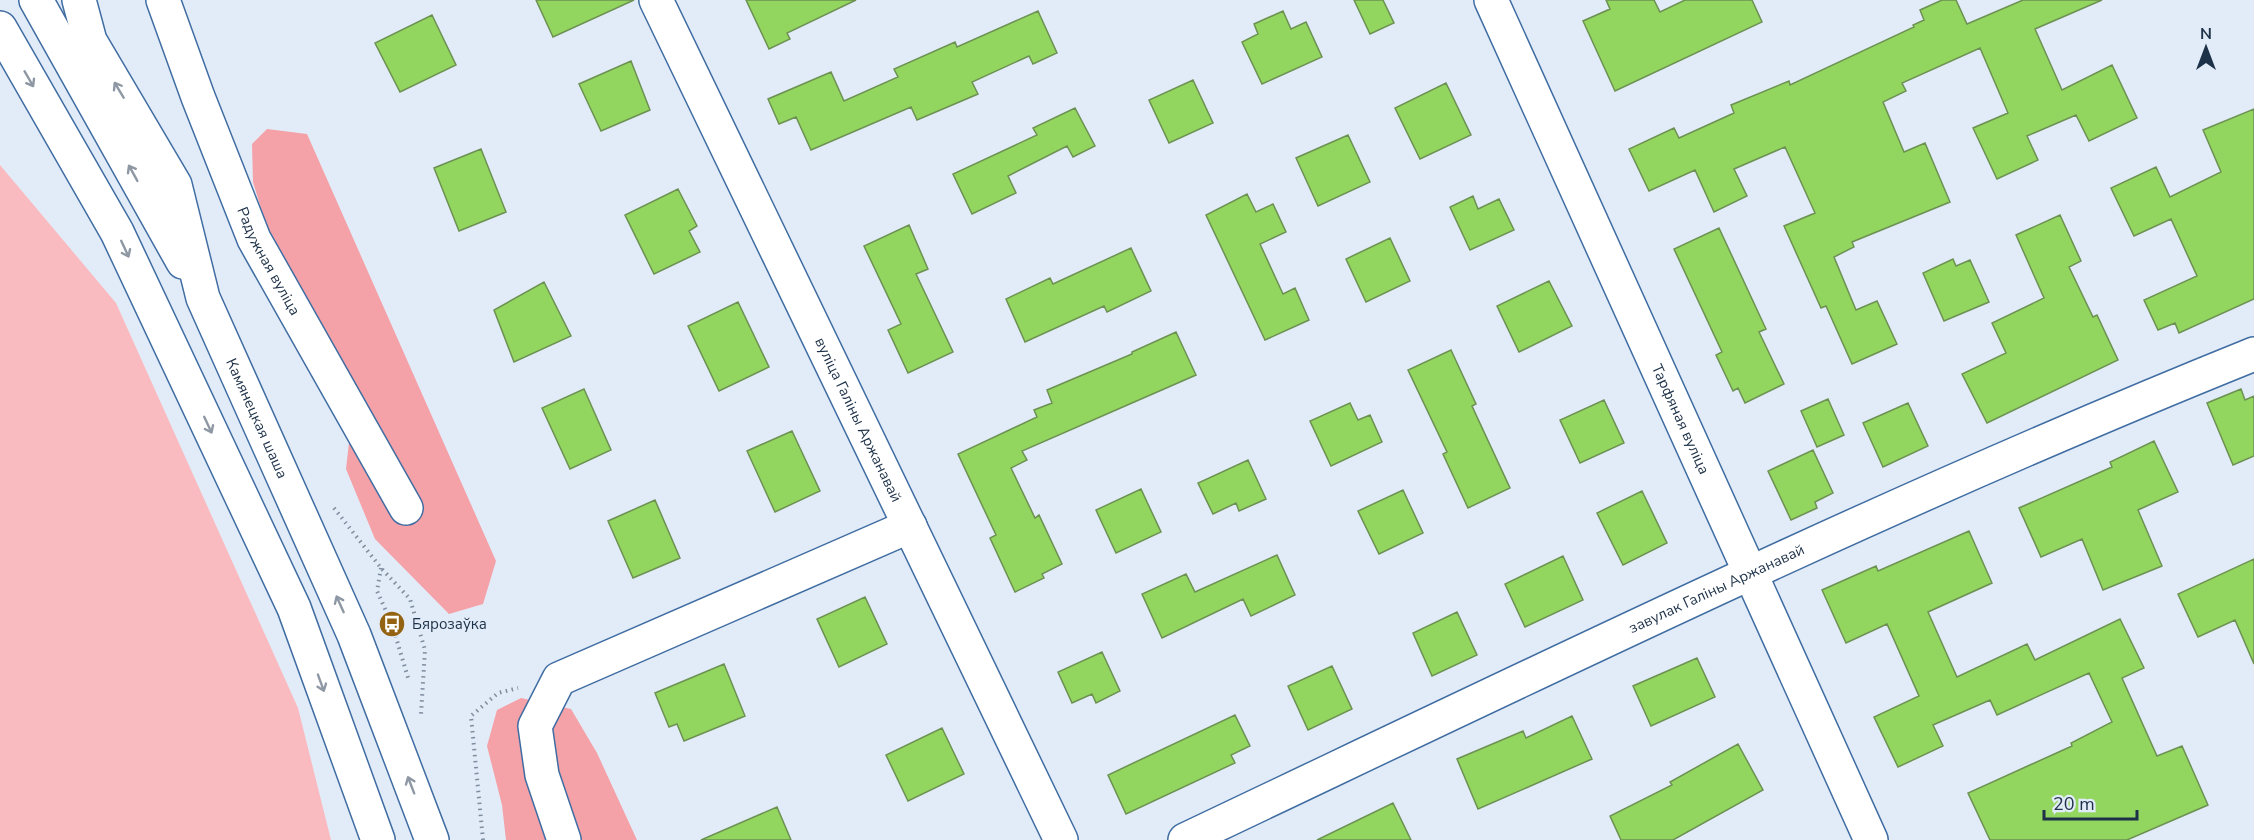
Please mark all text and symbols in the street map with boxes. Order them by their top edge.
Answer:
north arrow [2176,18,2236,78]
text: N [2200,23,2212,45]
one-way arrow [23,70,35,87]
one-way arrow [112,82,124,99]
one-way arrow [127,165,139,182]
street label: Радужная вуліца [232,204,305,319]
one-way arrow [120,239,132,257]
street label: вуліца Галіны Аржанавай [810,334,907,505]
street label: Камянецкая шаша [221,355,293,482]
street label: Тарфяная вуліца [1647,361,1714,477]
one-way arrow [202,416,214,434]
street label: завулак Галіны Аржанавай [1626,539,1808,638]
one-way arrow [333,595,344,613]
bus stop icon: Бярозаўка [377,609,407,639]
place label: Бярозаўка [412,614,487,634]
one-way arrow [317,673,328,692]
one-way arrow [405,777,416,795]
scale bar [2044,783,2137,821]
text: 20 m [2053,792,2095,816]

